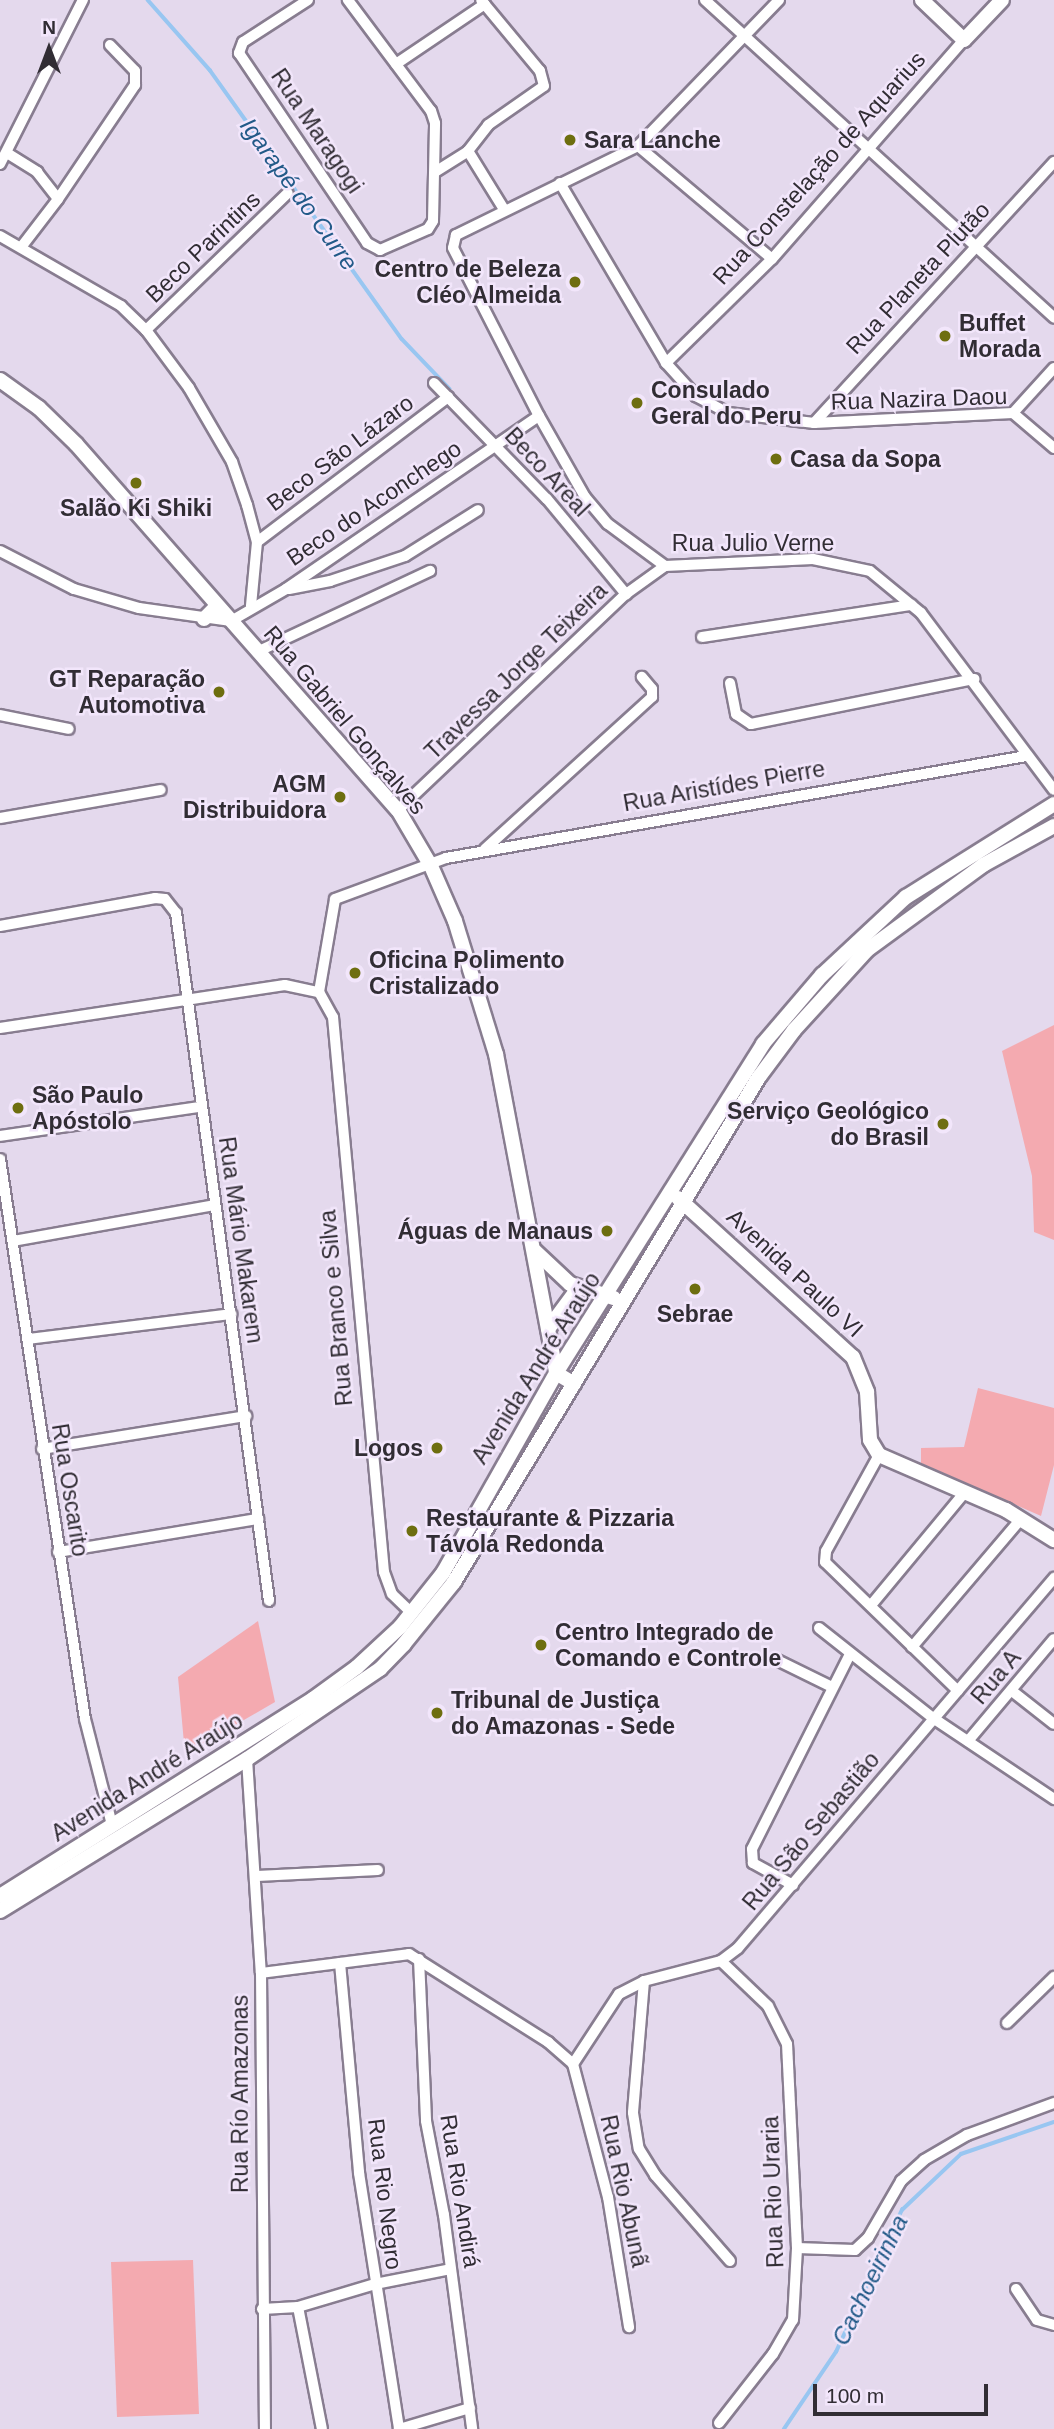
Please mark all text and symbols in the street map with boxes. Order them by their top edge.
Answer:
north arrow [14,14,84,84]
text: N [42,17,56,38]
street label: Rua Constelação de Aquarius [707,45,931,291]
street label: Rua Maragogi [265,63,369,199]
water label: Igarapé do Curre [234,112,364,276]
place label: Sara Lanche [584,126,721,154]
marker: Sara Lanche [562,132,578,148]
street label: Beco Parintins [140,186,266,308]
street label: Rua Planeta Plutão [840,196,996,360]
place label: Centro de Beleza Cléo Almeida [374,255,561,309]
marker: Centro de Beleza Cléo Almeida [567,274,583,290]
place label: Buffet Morada [959,309,1041,363]
marker: Buffet Morada [937,328,953,344]
place label: Consulado Geral do Peru [651,376,802,430]
street label: Rua Nazira Daou [830,382,1008,416]
street label: Beco São Lázaro [261,389,419,517]
marker: Consulado Geral do Peru [629,395,645,411]
street label: Beco Areal [499,421,595,523]
street label: Beco do Aconchego [281,434,467,572]
place label: Casa da Sopa [790,445,941,473]
marker: Casa da Sopa [768,451,784,467]
marker: Salão Ki Shiki [128,475,144,491]
place label: Salão Ki Shiki [60,494,212,522]
street label: Rua Julio Verne [672,529,834,557]
street label: Travessa Jorge Teixeira [419,577,613,765]
street label: Rua Gabriel Gonçalves [258,620,432,820]
place label: GT Reparação Automotiva [49,665,205,719]
marker: GT Reparação Automotiva [211,684,227,700]
street label: Rua Aristídes Pierre [620,755,828,817]
place label: AGM Distribuidora [183,770,326,824]
marker: AGM Distribuidora [332,789,348,805]
place label: Oficina Polimento Cristalizado [369,946,565,1000]
marker: Oficina Polimento Cristalizado [347,965,363,981]
place label: São Paulo Apóstolo [32,1081,143,1135]
place label: Serviço Geológico do Brasil [727,1097,929,1151]
marker: São Paulo Apóstolo [10,1100,26,1116]
marker: Serviço Geológico do Brasil [935,1116,951,1132]
street label: Rua Mário Makarem [213,1135,269,1345]
street label: Avenida Paulo VI [721,1203,869,1343]
street label: Rua Branco e Silva [314,1209,358,1407]
place label: Águas de Manaus [397,1217,593,1245]
marker: Águas de Manaus [599,1223,615,1239]
street label: Avenida André Araújo [465,1266,607,1470]
marker: Sebrae [687,1281,703,1297]
place label: Sebrae [657,1300,733,1328]
street label: Rua Oscarito [46,1422,94,1558]
place label: Logos [354,1434,423,1462]
marker: Logos [429,1440,445,1456]
place label: Restaurante & Pizzaria Távola Redonda [426,1504,674,1558]
marker: Restaurante & Pizzaria Távola Redonda [404,1523,420,1539]
place label: Centro Integrado de Comando e Controle [555,1618,781,1672]
marker: Centro Integrado de Comando e Controle [533,1637,549,1653]
street label: Rua A [965,1644,1027,1710]
place label: Tribunal de Justiça do Amazonas - Sede [451,1686,676,1740]
marker: Tribunal de Justiça do Amazonas - Sede [429,1705,445,1721]
street label: Avenida André Araújo [45,1706,249,1848]
street label: Rua São Sebastião [737,1746,885,1916]
street label: Rua Río Amazonas [226,1994,254,2194]
street label: Rua Rio Andirá [434,2112,486,2270]
street label: Rua Rio Abunã [594,2112,654,2270]
street label: Rua Rio Uraria [757,2116,789,2268]
street label: Rua Rio Negro [362,2117,408,2271]
water label: Cachoeirinha [826,2210,914,2350]
scale bar [816,2370,991,2414]
text: 100 m [826,2384,884,2407]

